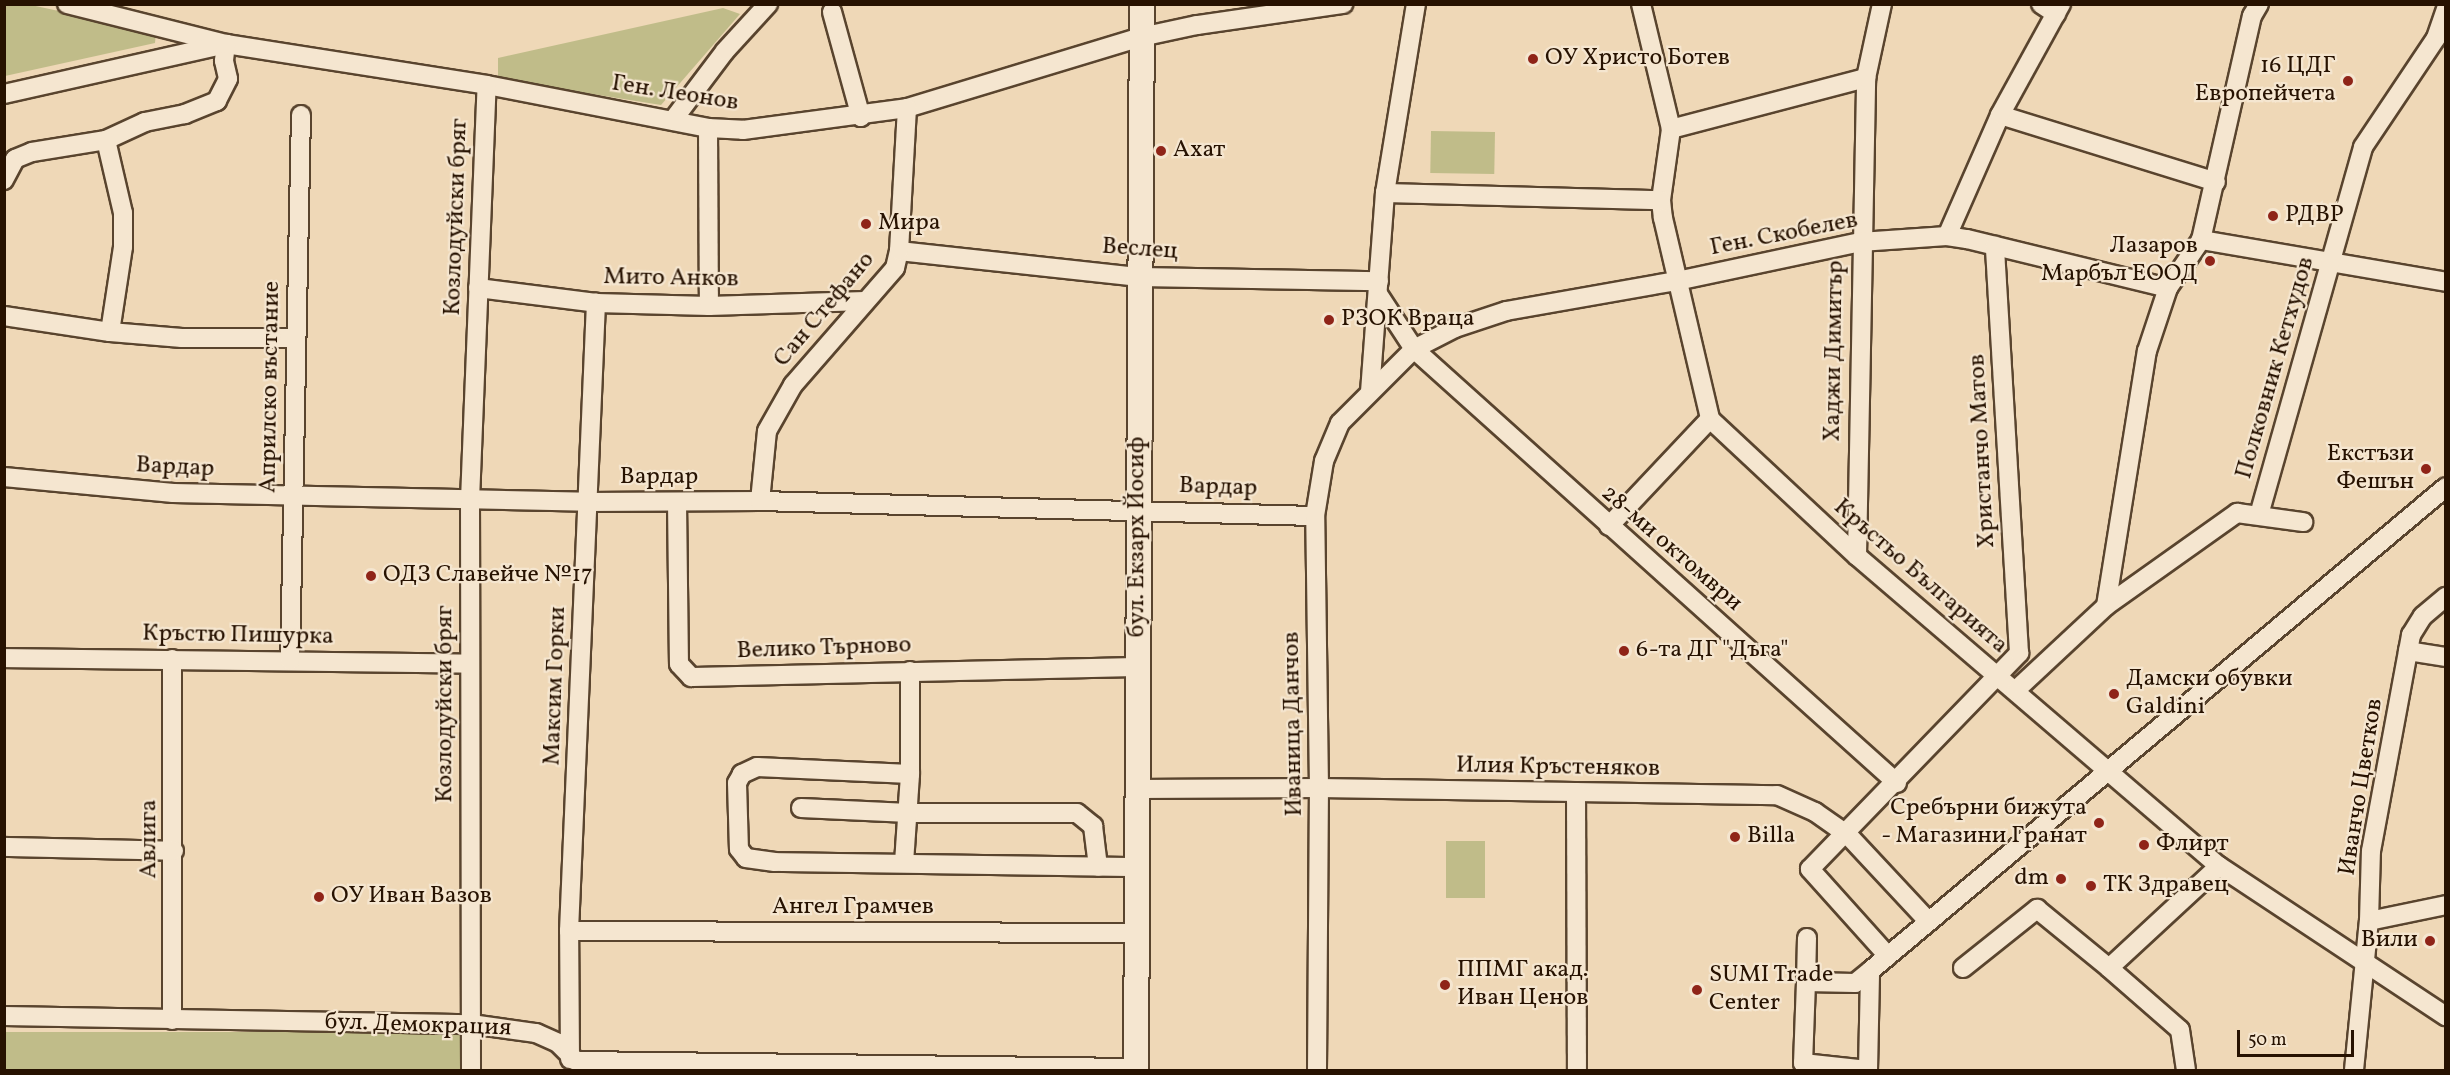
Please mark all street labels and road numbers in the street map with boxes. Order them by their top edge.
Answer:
street label: Ген. Леонов [609,70,741,118]
street label: Козлодуйски бряг [439,118,475,316]
street label: Ген. Скобелев [1708,207,1860,263]
street label: Веслец [1101,233,1179,267]
street label: Сан Стефано [769,247,881,373]
street label: Полковник Кетхудов [2230,254,2322,482]
street label: Хаджи Димитър [1819,260,1851,442]
street label: Мито Анков [603,263,739,295]
street label: Априлско въстание [255,281,287,493]
street label: Христанчо Матов [1964,353,2002,549]
street label: бул. Екзарх Йосиф [1124,437,1152,637]
street label: Вардар [135,452,215,484]
street label: Вардар [620,464,698,492]
street label: Вардар [1178,472,1258,504]
street label: 28-ми октомври [1594,480,1748,618]
street label: Кръстьо Българията [1827,493,2013,661]
street label: Козлодуйски бряг [432,605,460,803]
street label: Максим Горки [539,606,573,766]
street label: Кръстю Пишурка [142,620,334,652]
street label: Иваница Данчов [1278,631,1310,817]
street label: Велико Търново [736,632,912,666]
street label: Иванчо Цветков [2334,696,2390,878]
street label: Илия Кръстеняков [1456,752,1660,784]
street label: Авлига [136,799,164,879]
street label: Ангел Грамчев [772,894,934,922]
street label: бул. Демокрация [324,1008,512,1044]

